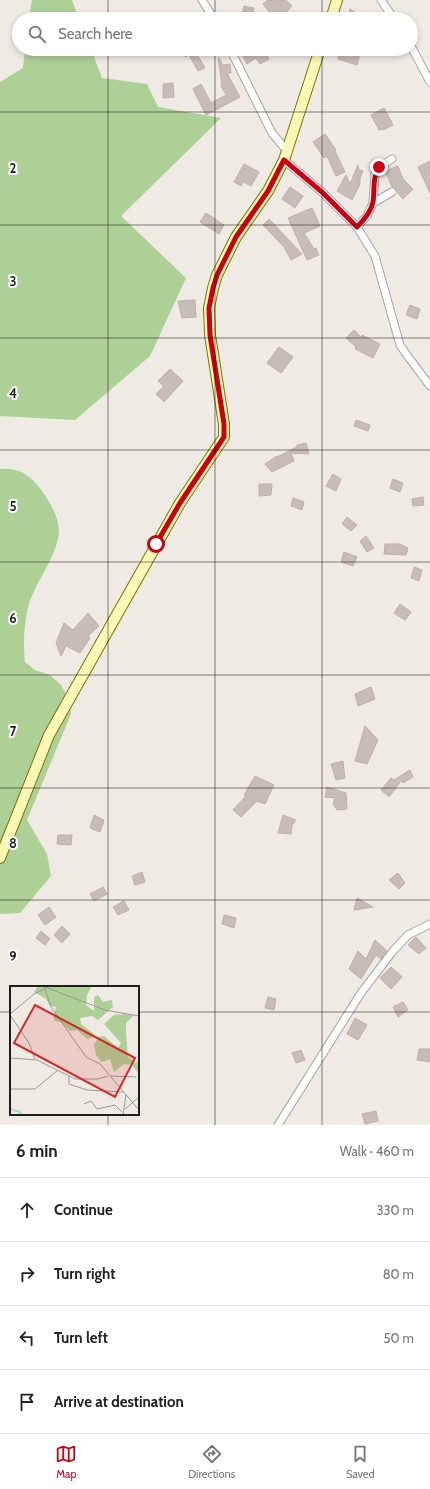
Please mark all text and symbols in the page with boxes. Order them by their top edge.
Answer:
search box [12,12,418,56]
icon: search [26,23,48,45]
text: Search here [58,25,133,43]
route end [370,158,388,176]
text: 2 [10,160,17,176]
text: 3 [9,273,17,289]
text: 4 [9,385,17,401]
text: 5 [10,498,17,514]
route start [147,535,165,553]
text: 6 [9,610,17,626]
text: 7 [10,723,17,739]
text: 8 [9,835,17,851]
text: 9 [9,948,17,964]
inset map [10,986,139,1115]
text: 6 min [16,1141,58,1161]
text: Walk · 460 m [340,1143,414,1159]
icon: ahead [16,1199,38,1221]
text: Continue [54,1201,113,1219]
text: 330 m [377,1202,414,1218]
icon: right [16,1263,38,1285]
text: Turn right [54,1265,115,1283]
text: 80 m [383,1266,414,1282]
icon: left [16,1327,38,1349]
text: Turn left [54,1329,108,1347]
text: 50 m [384,1330,414,1346]
icon: arrive [16,1391,38,1413]
text: Arrive at destination [54,1393,184,1411]
tab: Map [55,1443,77,1481]
tab: Directions [188,1443,235,1481]
tab: Saved [346,1443,375,1481]

